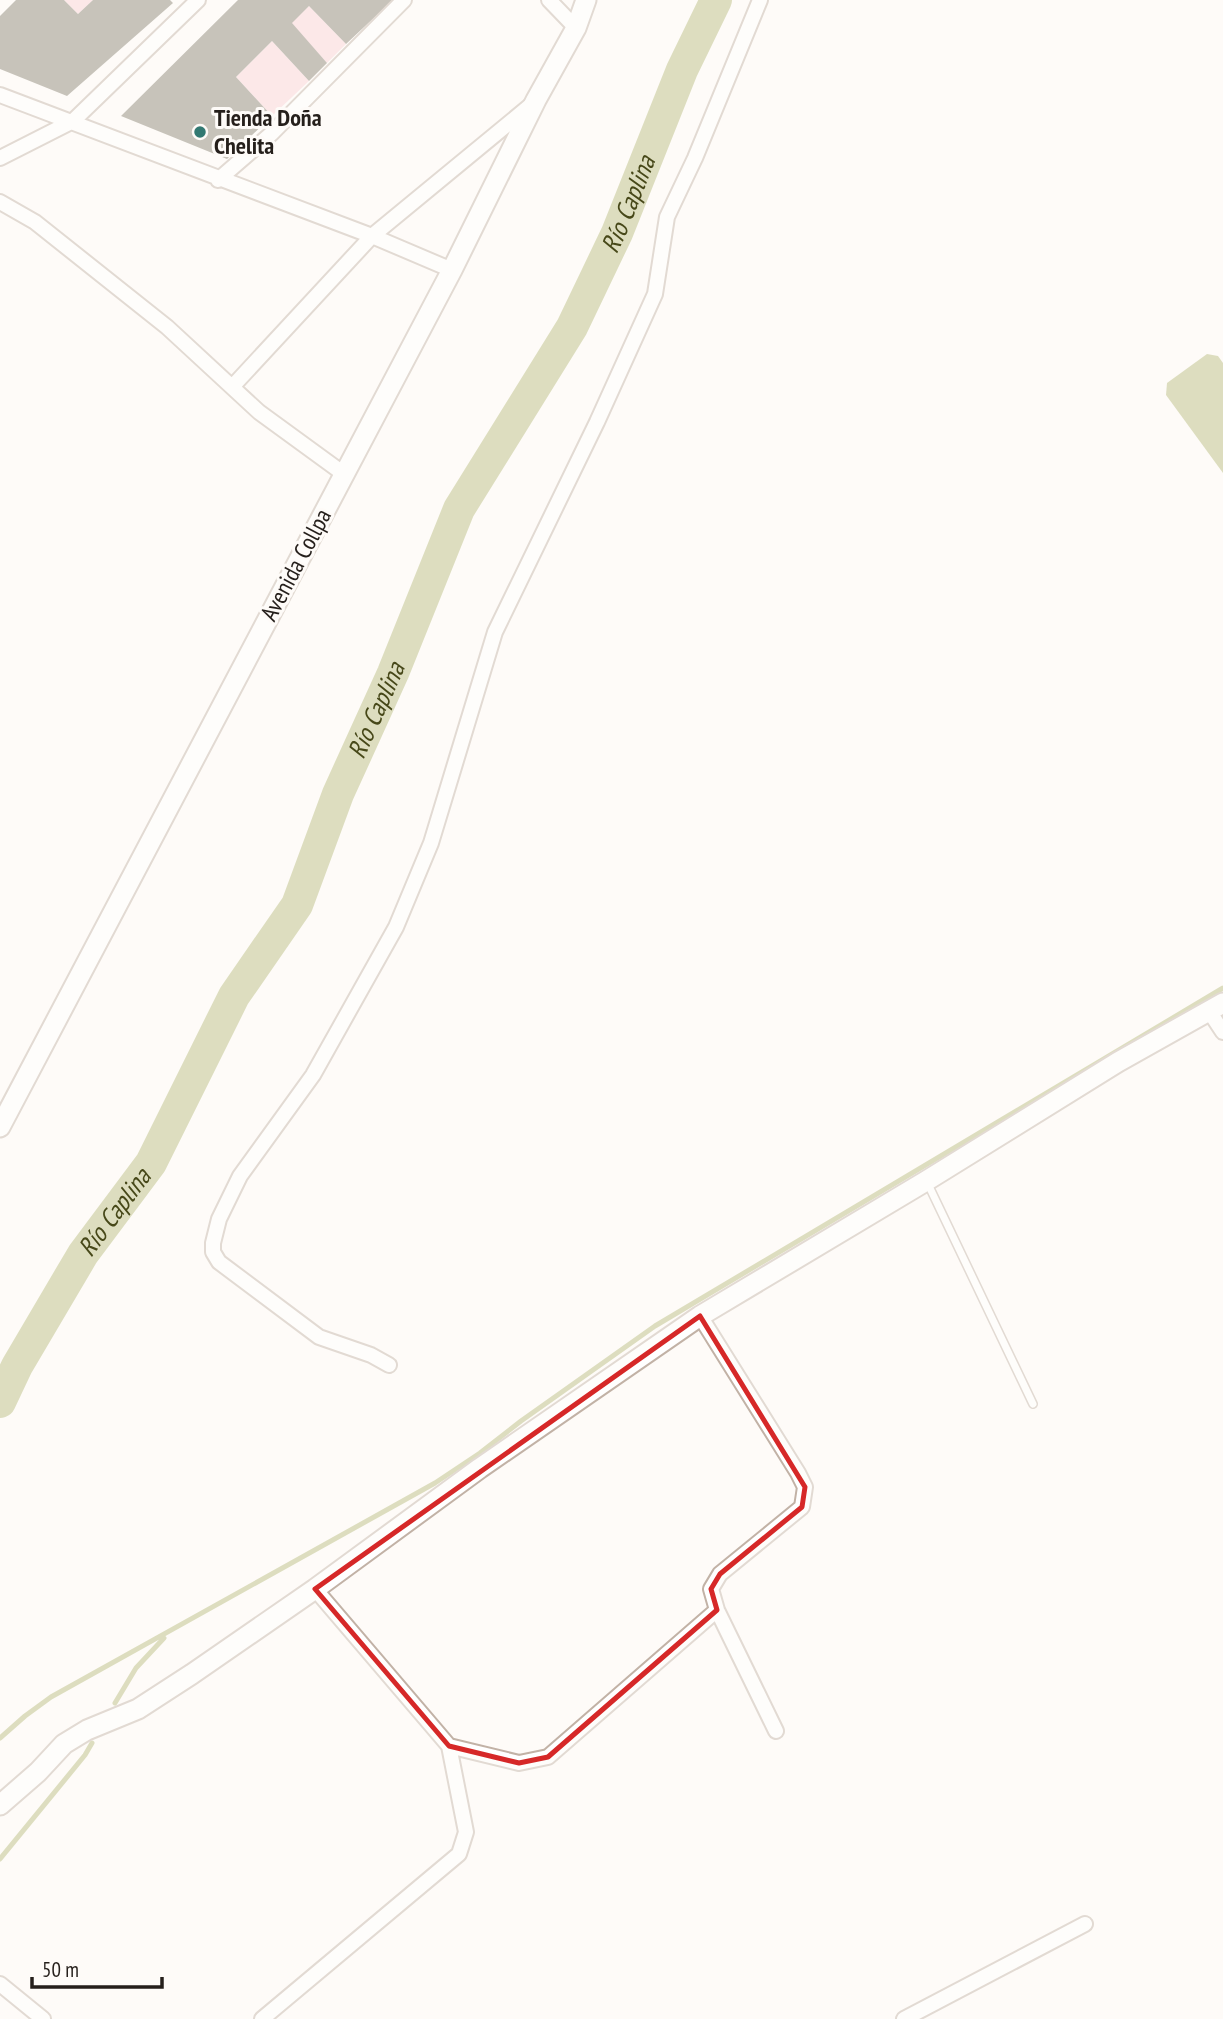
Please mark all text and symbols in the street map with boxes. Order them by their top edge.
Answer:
place label: Tienda Doña Chelita [214,102,322,161]
marker: Tienda Doña Chelita [192,124,208,140]
water label: Río Caplina [593,149,663,258]
street label: Avenida Collpa [253,503,338,626]
water label: Río Caplina [340,656,412,763]
water label: Río Caplina [70,1160,158,1263]
scale bar [32,1946,161,1990]
text: 50 m [42,1956,79,1983]

